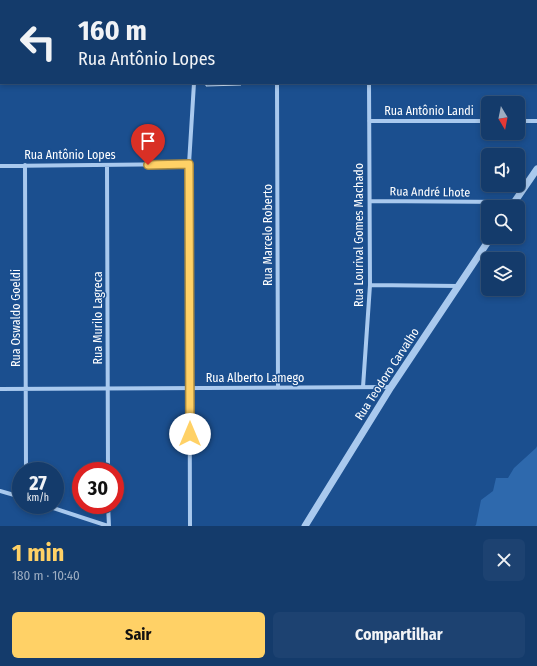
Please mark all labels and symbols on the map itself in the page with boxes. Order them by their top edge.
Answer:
north arrow [481,96,525,140]
street label: Rua Antônio Landi [384,104,474,118]
pin [131,124,165,165]
street label: Rua Antônio Lopes [24,148,116,162]
street label: Rua Lourival Gomes Machado [352,163,366,307]
street label: Rua Marcelo Roberto [261,184,275,286]
street label: Rua André Lhote [390,184,471,200]
street label: Rua Oswaldo Goeldi [9,269,23,367]
street label: Rua Murilo Lagreca [91,271,105,365]
street label: Rua Teodoro Carvalho [352,325,422,423]
street label: Rua Alberto Lamego [206,371,304,385]
position arrow [169,413,211,455]
speed limit sign: 30 [72,462,124,514]

